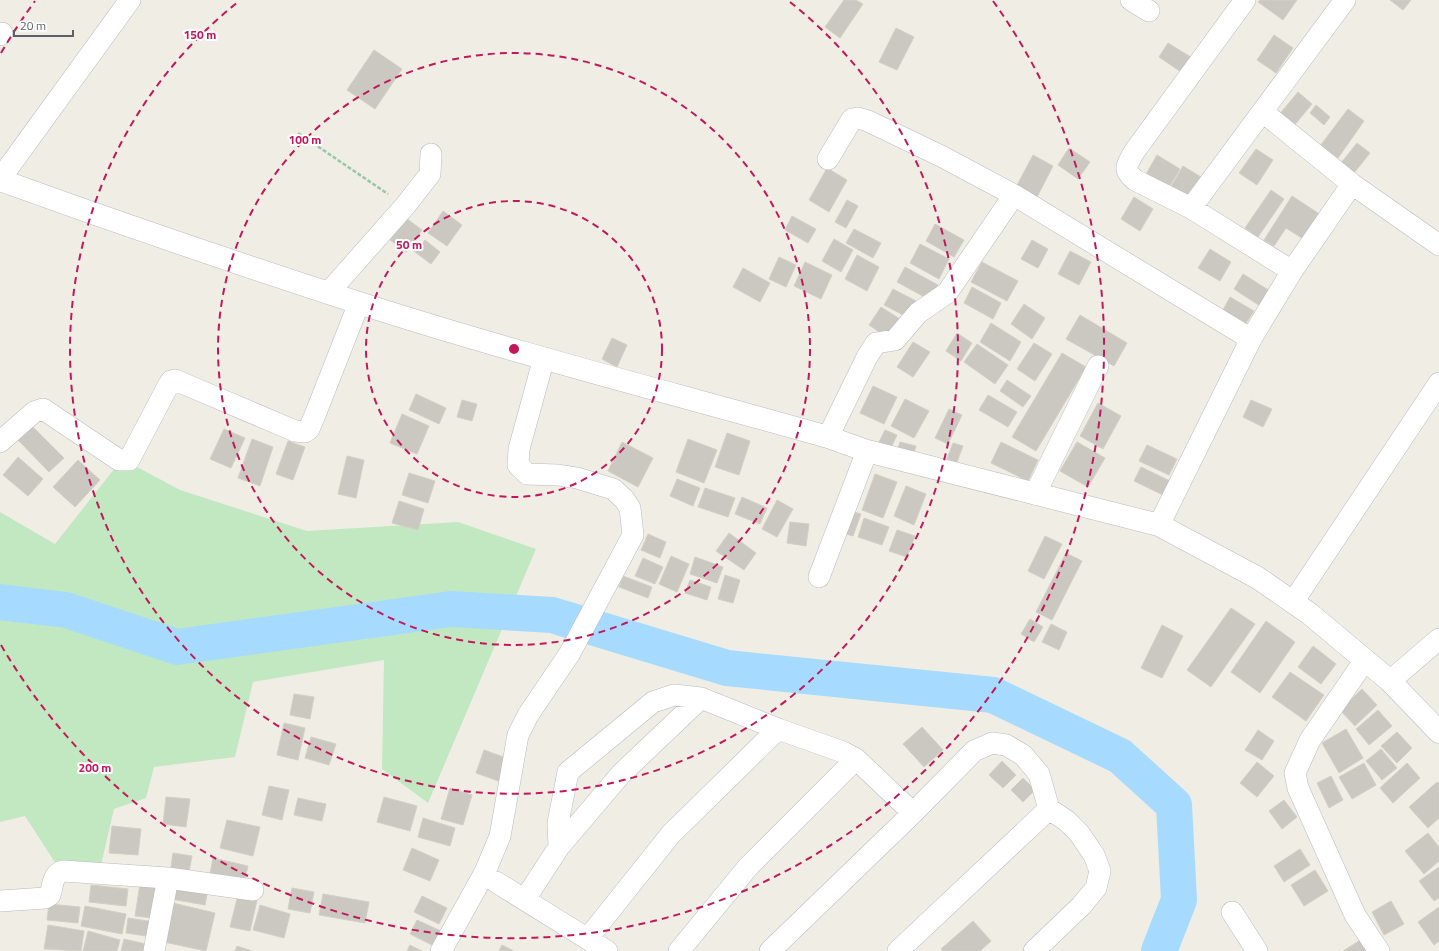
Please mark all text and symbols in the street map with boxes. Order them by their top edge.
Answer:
scale bar [14,12,73,38]
text: 20 m [20,16,46,35]
text: 150 m [184,25,216,44]
text: 100 m [289,130,321,149]
text: 50 m [396,235,422,254]
centre of rings [507,342,521,356]
text: 200 m [79,758,111,777]

